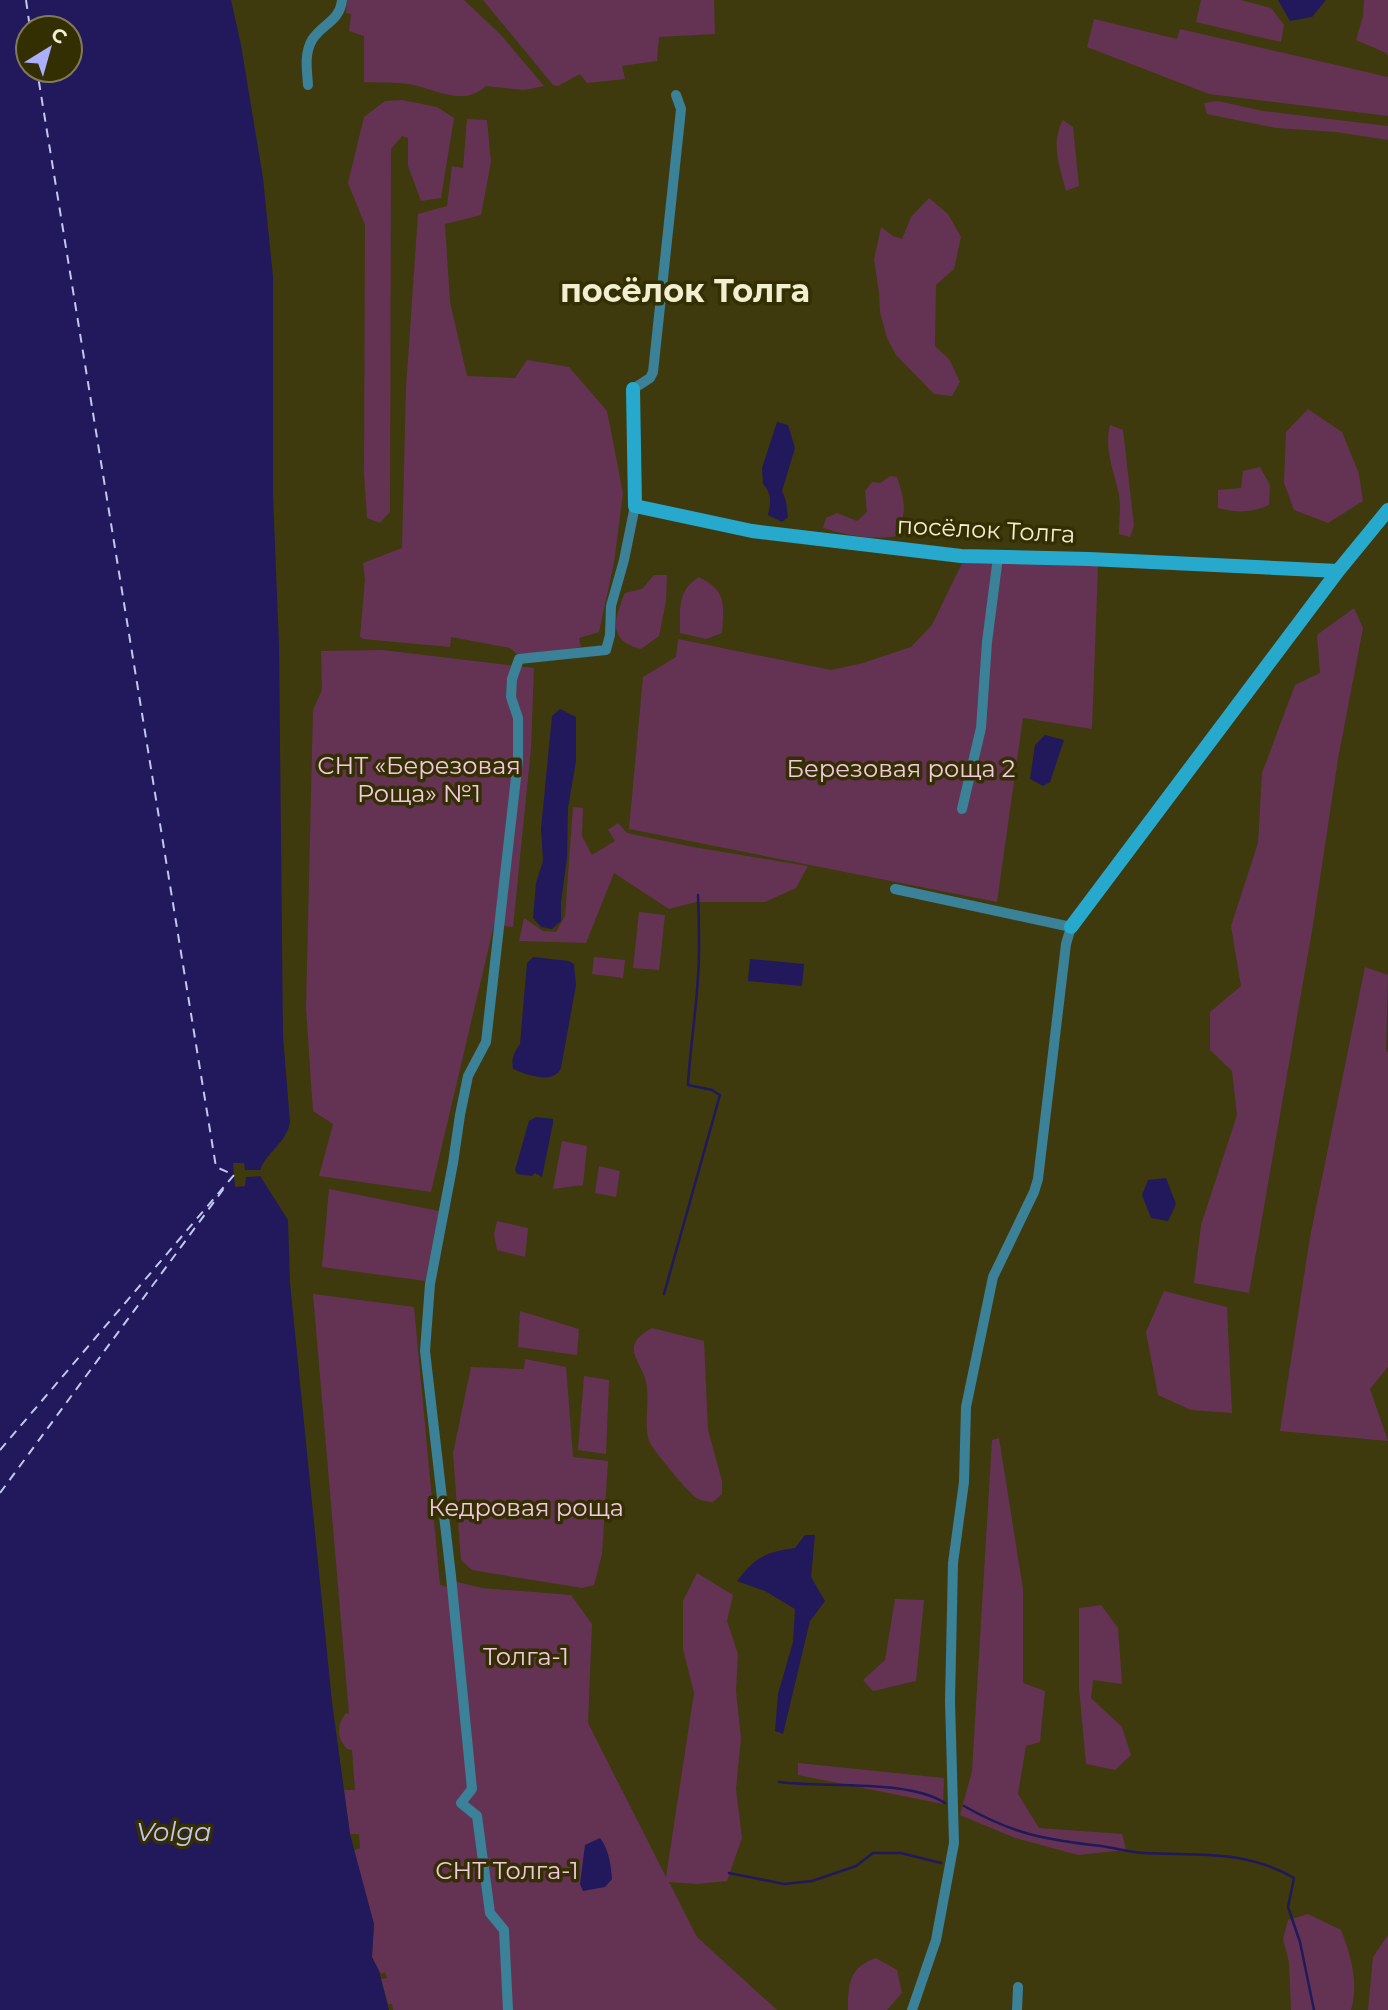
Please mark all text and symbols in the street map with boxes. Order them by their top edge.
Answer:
north arrow [14,14,84,84]
text: С [46,22,72,49]
district label: посёлок Толга [560,271,810,310]
street label: посёлок Толга [896,510,1076,549]
park label: СНТ «Березовая Роща» №1 [317,751,521,808]
park label: Березовая роща 2 [787,754,1015,783]
park label: Кедровая роща [428,1493,624,1522]
park label: Толга-1 [483,1642,569,1671]
water label: Volga [136,1816,212,1848]
park label: СНТ Толга-1 [435,1856,579,1885]

